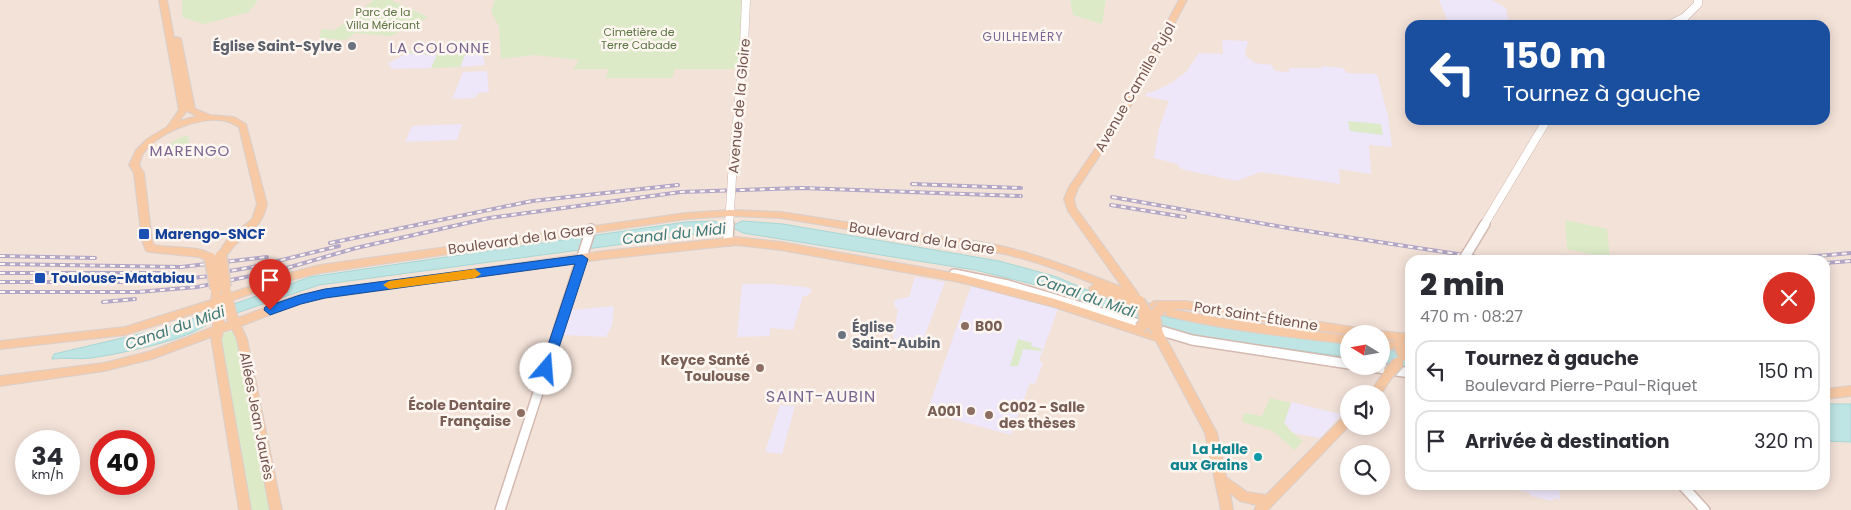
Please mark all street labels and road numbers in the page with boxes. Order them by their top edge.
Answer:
street label: Avenue Camille Pujol [1090,18,1180,156]
street label: Avenue de la Gloire [723,37,755,174]
street label: Boulevard de la Gare [848,217,997,259]
street label: Boulevard de la Gare [447,219,596,259]
street label: Port Saint-Étienne [1193,296,1320,336]
street label: Allées Jean Jaurès [235,350,279,482]

